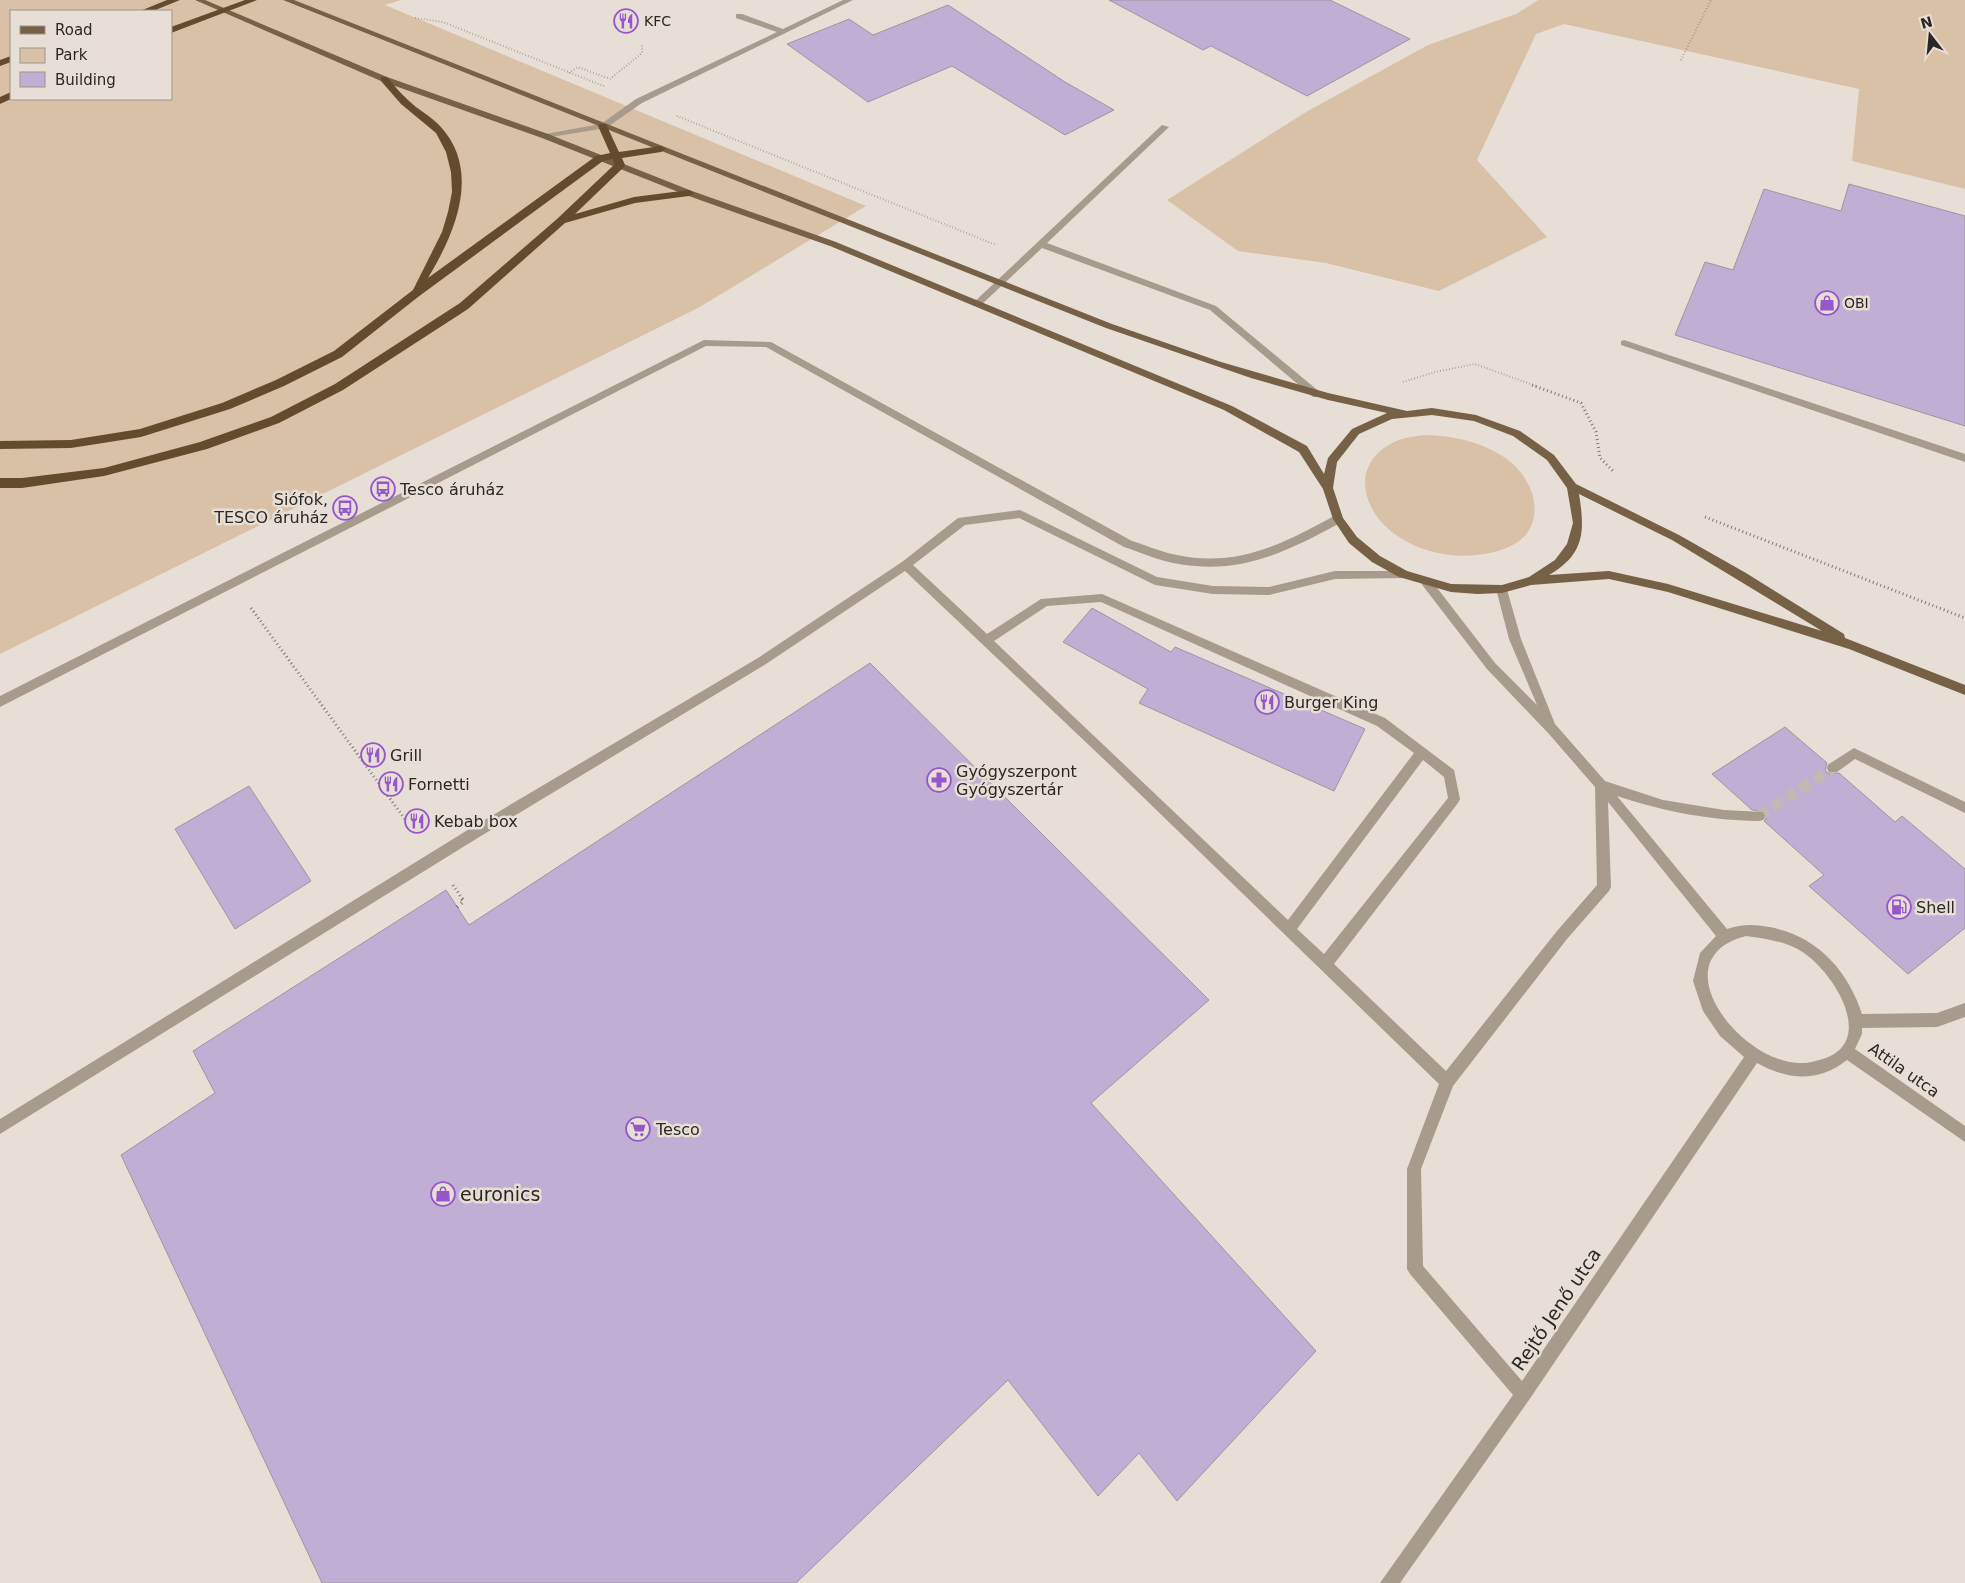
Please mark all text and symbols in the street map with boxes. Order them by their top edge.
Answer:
restaurant icon: KFC [613,8,639,34]
legend [10,10,172,100]
north arrow [1905,10,1955,60]
place label: KFC [644,13,671,29]
text: N [1919,13,1934,32]
text: Road [55,21,93,39]
text: Park [55,46,88,64]
text: Building [55,71,116,89]
shop icon: OBI [1814,290,1840,316]
place label: OBI [1844,295,1869,311]
bus stop icon: Tesco áruház [370,476,396,502]
place label: Tesco áruház [399,480,504,499]
place label: Siófok, TESCO áruház [213,490,328,527]
bus stop icon: Siófok, TESCO áruház [332,495,358,521]
restaurant icon: Burger King [1254,689,1280,715]
place label: Burger King [1284,693,1378,712]
restaurant icon: Grill [360,742,386,768]
place label: Grill [390,746,422,765]
place label: Gyógyszerpont Gyógyszertár [956,762,1077,799]
pharmacy icon: Gyógyszerpont Gyógyszertár [926,767,952,793]
restaurant icon: Fornetti [378,771,404,797]
place label: Fornetti [408,775,470,794]
restaurant icon: Kebab box [404,808,430,834]
place label: Kebab box [434,812,518,831]
fuel station icon: Shell [1886,894,1912,920]
place label: Shell [1916,898,1955,917]
street label: Attila utca [1865,1039,1943,1101]
supermarket icon: Tesco [625,1116,651,1142]
place label: Tesco [655,1120,700,1139]
shop icon: euronics [430,1181,456,1207]
place label: euronics [460,1183,540,1205]
street label: Rejtő Jenő utca [1507,1244,1605,1374]

